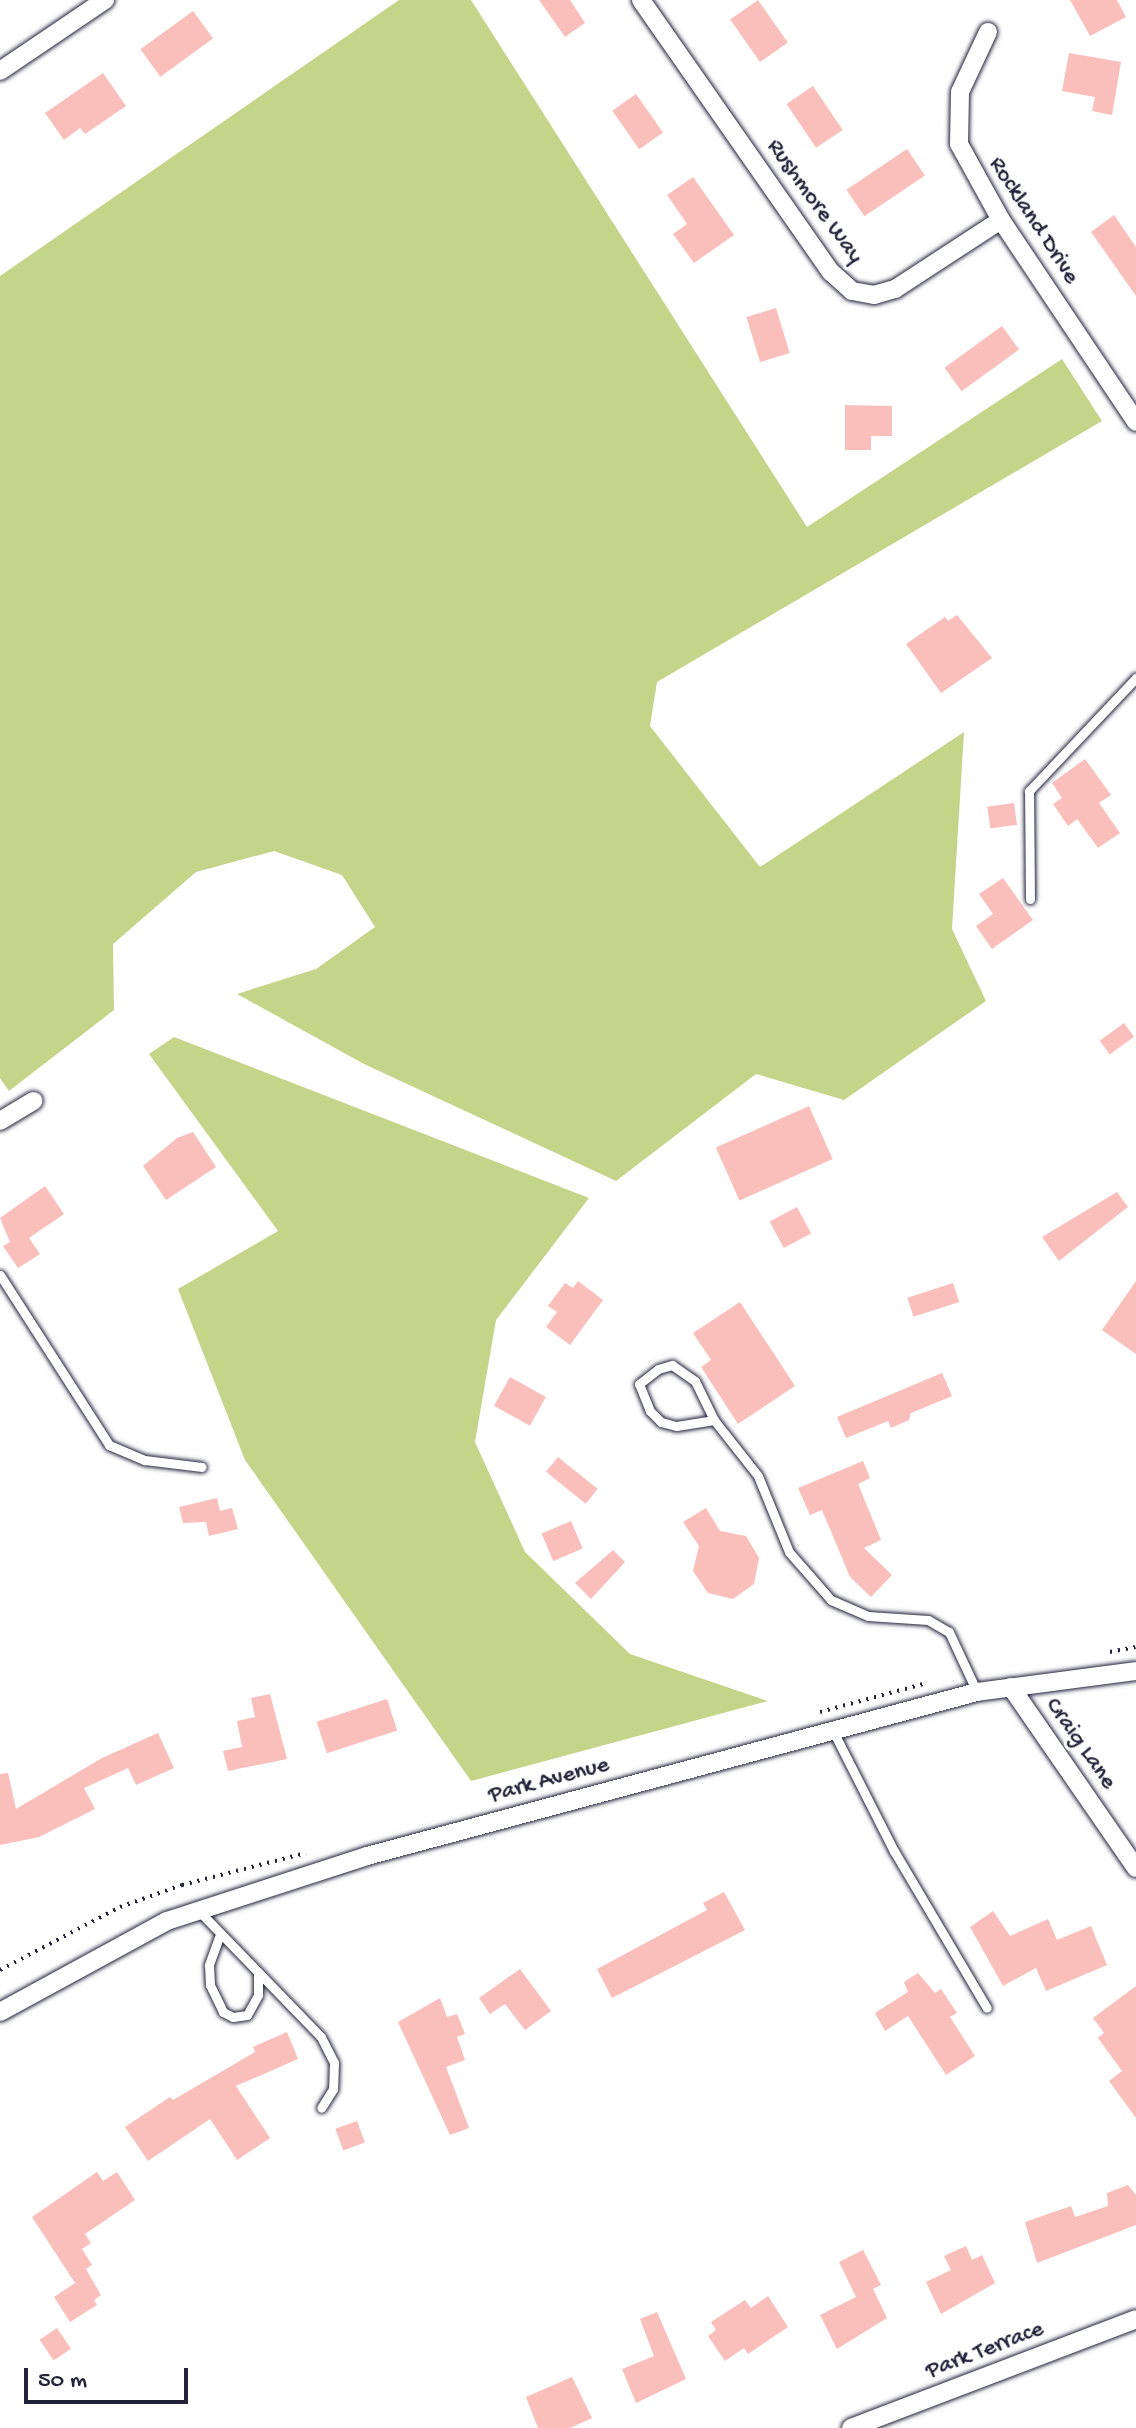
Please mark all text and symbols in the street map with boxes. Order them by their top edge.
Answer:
street label: Rushmore Way [759,134,869,270]
street label: Rockland Drive [981,152,1085,290]
street label: Craig Lane [1038,1693,1122,1795]
street label: Park Avenue [486,1751,612,1811]
street label: Park Terrace [922,2315,1048,2387]
scale bar [28,2352,192,2402]
text: 50 m [38,2367,87,2396]

